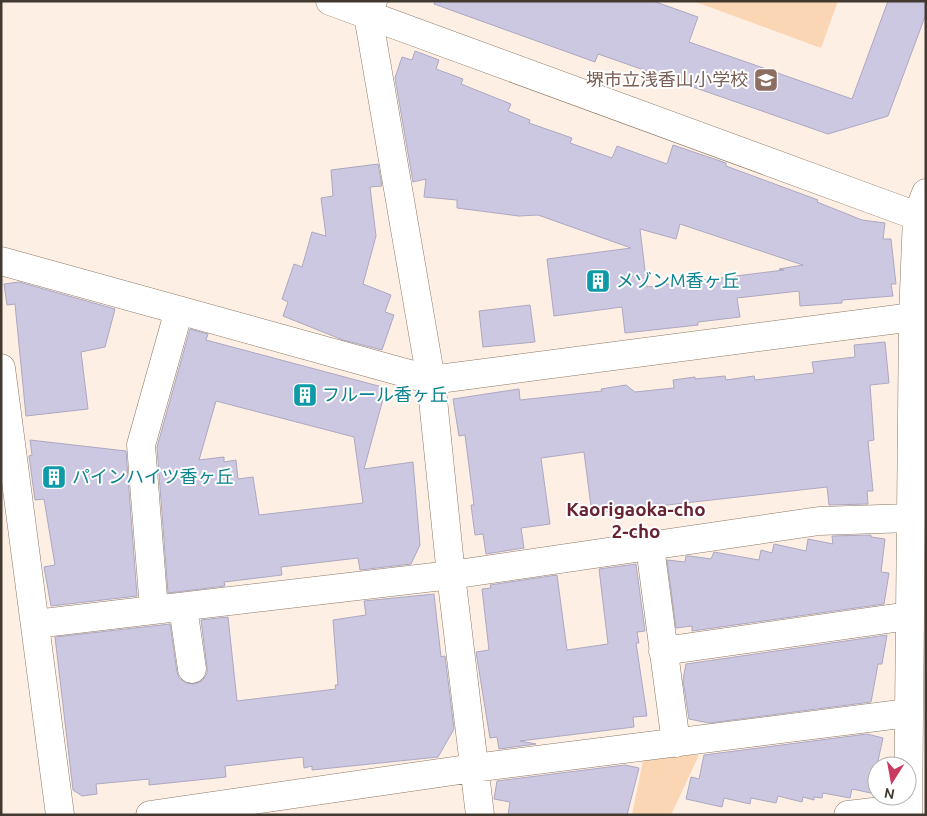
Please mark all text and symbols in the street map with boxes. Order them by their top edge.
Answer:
school or university icon: 堺市立浅香山小学校 [753,67,779,93]
place label: 堺市立浅香山小学校 [586,69,748,89]
building icon: メゾンM香ヶ丘 [585,268,611,294]
place label: メゾンM香ヶ丘 [616,270,740,290]
building icon: フルール香ヶ丘 [292,382,318,408]
place label: フルール香ヶ丘 [322,384,448,404]
building icon: パインハイツ香ヶ丘 [41,464,67,490]
place label: パインハイツ香ヶ丘 [72,466,234,486]
district label: Kaorigaoka-cho 2-cho [566,498,706,542]
north arrow [867,756,917,806]
text: N [883,785,896,803]

